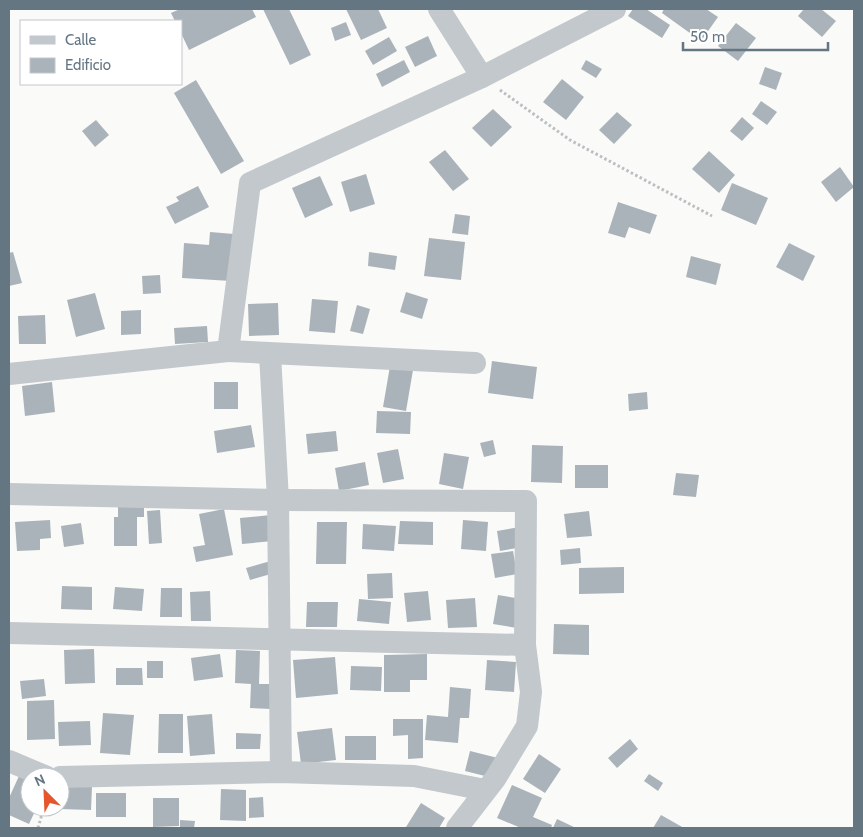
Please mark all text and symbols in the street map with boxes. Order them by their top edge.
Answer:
legend [20,20,182,85]
scale bar [683,20,828,52]
text: 50 m [690,28,725,46]
text: Calle [65,31,96,49]
text: Edificio [65,56,111,74]
north arrow [20,767,70,817]
text: N [32,770,48,790]

